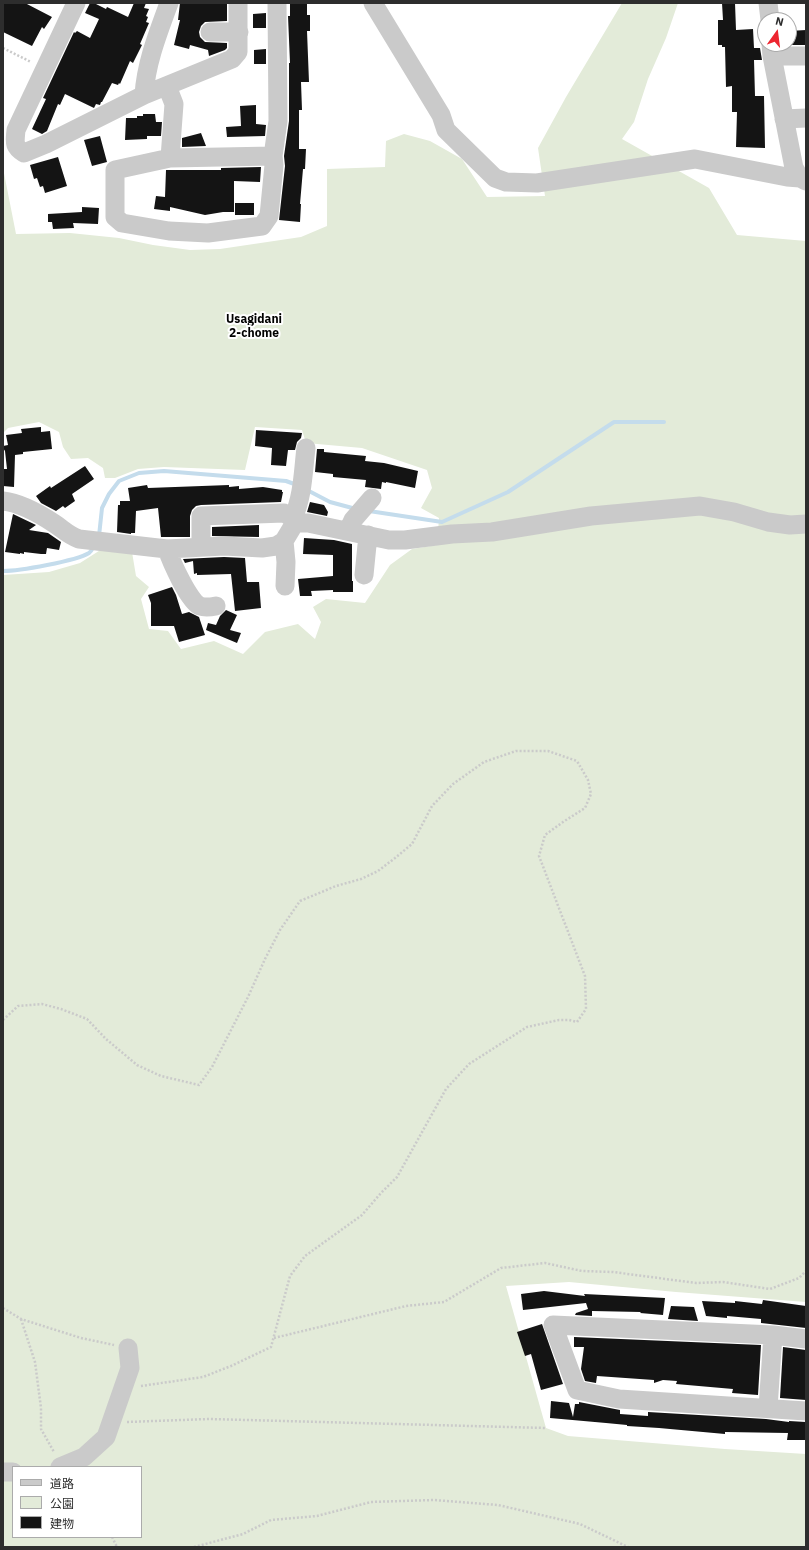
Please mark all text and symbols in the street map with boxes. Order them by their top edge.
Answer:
north arrow [757,12,797,52]
text: N [774,14,785,29]
district label: Usagidani 2-chome [226,313,282,341]
legend [12,1466,142,1538]
text: 道路 [50,1476,74,1491]
text: 公園 [50,1496,74,1511]
text: 建物 [50,1516,74,1531]

